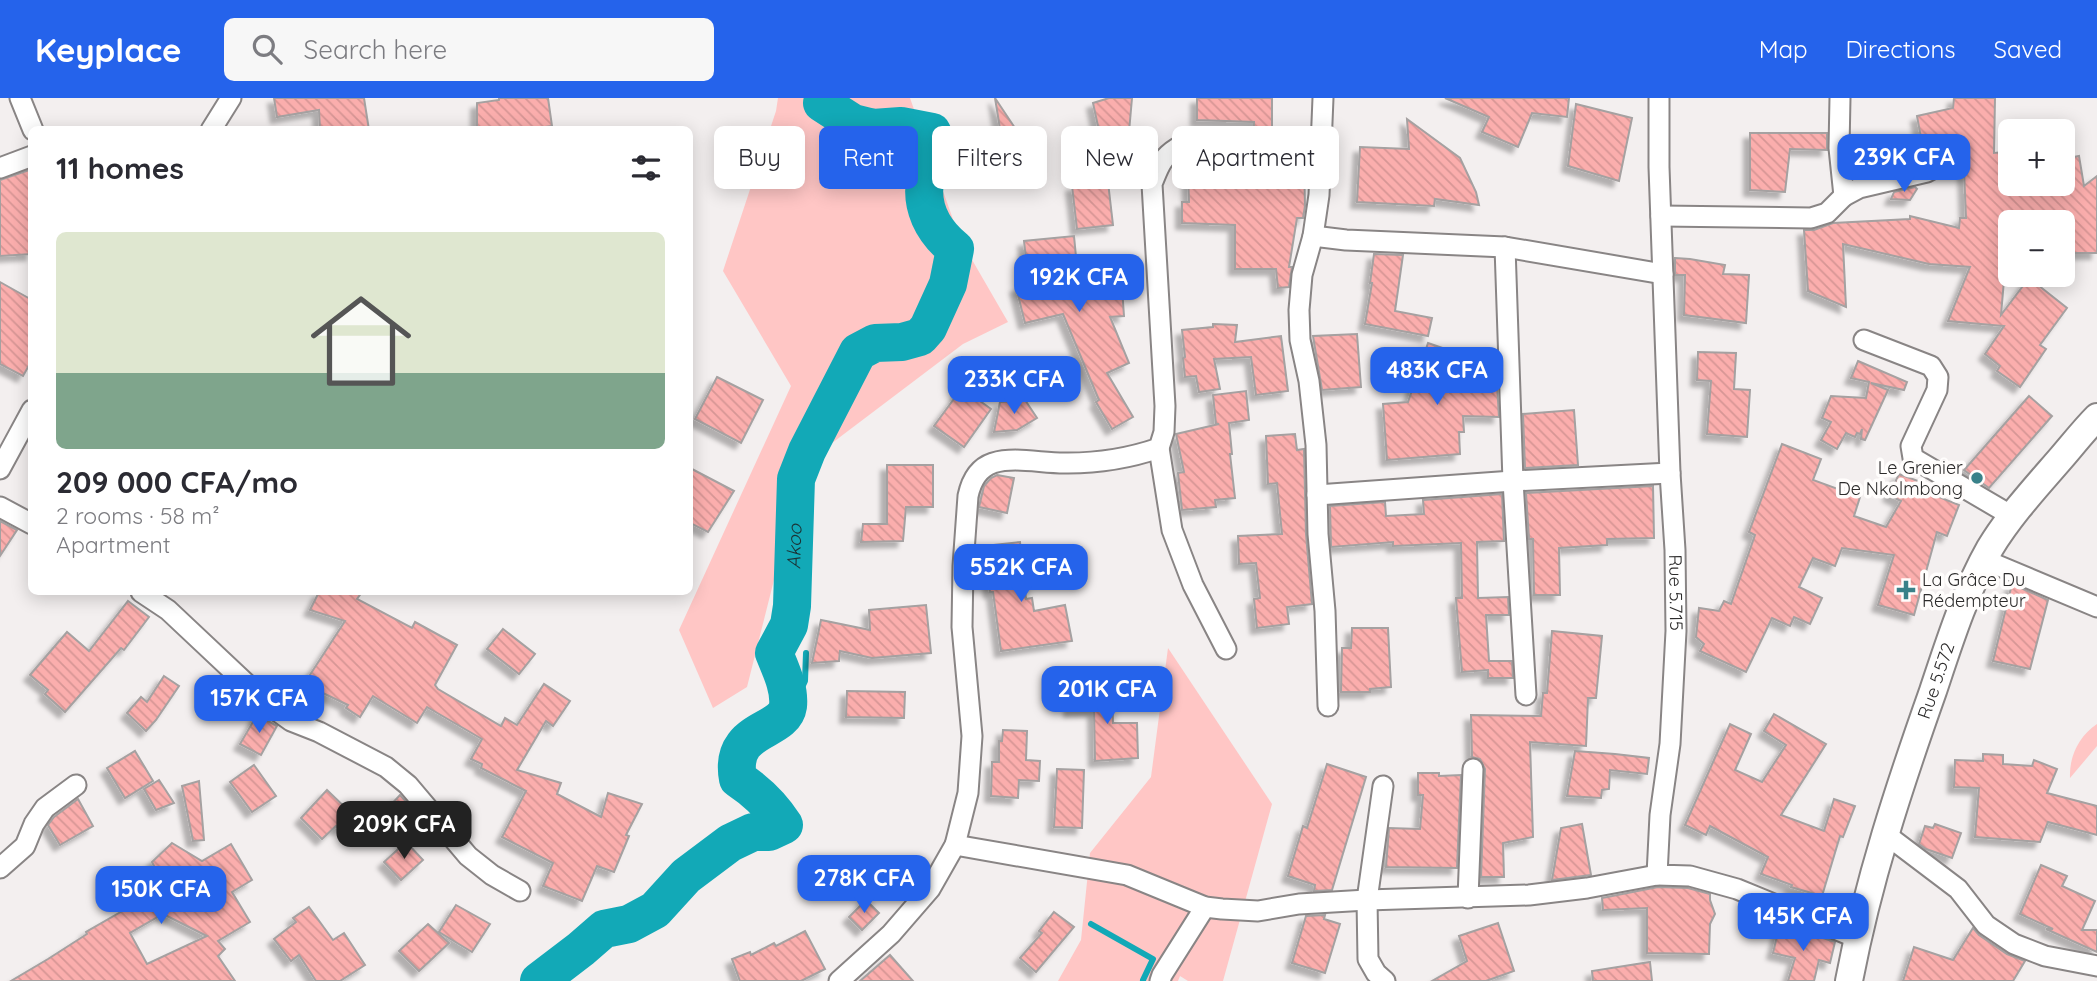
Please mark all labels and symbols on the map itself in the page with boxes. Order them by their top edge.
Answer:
pin: 239K CFA [1832,134,1976,194]
pin: 192K CFA [1007,254,1151,314]
pin: 483K CFA [1365,348,1509,407]
pin: 233K CFA [942,356,1086,416]
place label: Le Grenier De Nkolmbong [1838,456,1963,500]
marker: Le Grenier De Nkolmbong [1969,470,1985,486]
water label: Akoo [781,522,807,569]
pin: 552K CFA [949,545,1093,604]
street label: Rue 5.715 [1664,554,1688,631]
place label: La Grâce Du Rédempteur [1922,568,2026,612]
marker: La Grâce Du Rédempteur [1896,580,1916,600]
street label: Rue 5.572 [1912,639,1959,722]
pin: 201K CFA [1035,666,1179,726]
pin: 157K CFA [187,676,331,735]
pin: 209K CFA [332,802,476,861]
pin: 278K CFA [792,856,936,915]
pin: 150K CFA [89,866,233,926]
pin: 145K CFA [1731,894,1875,953]

